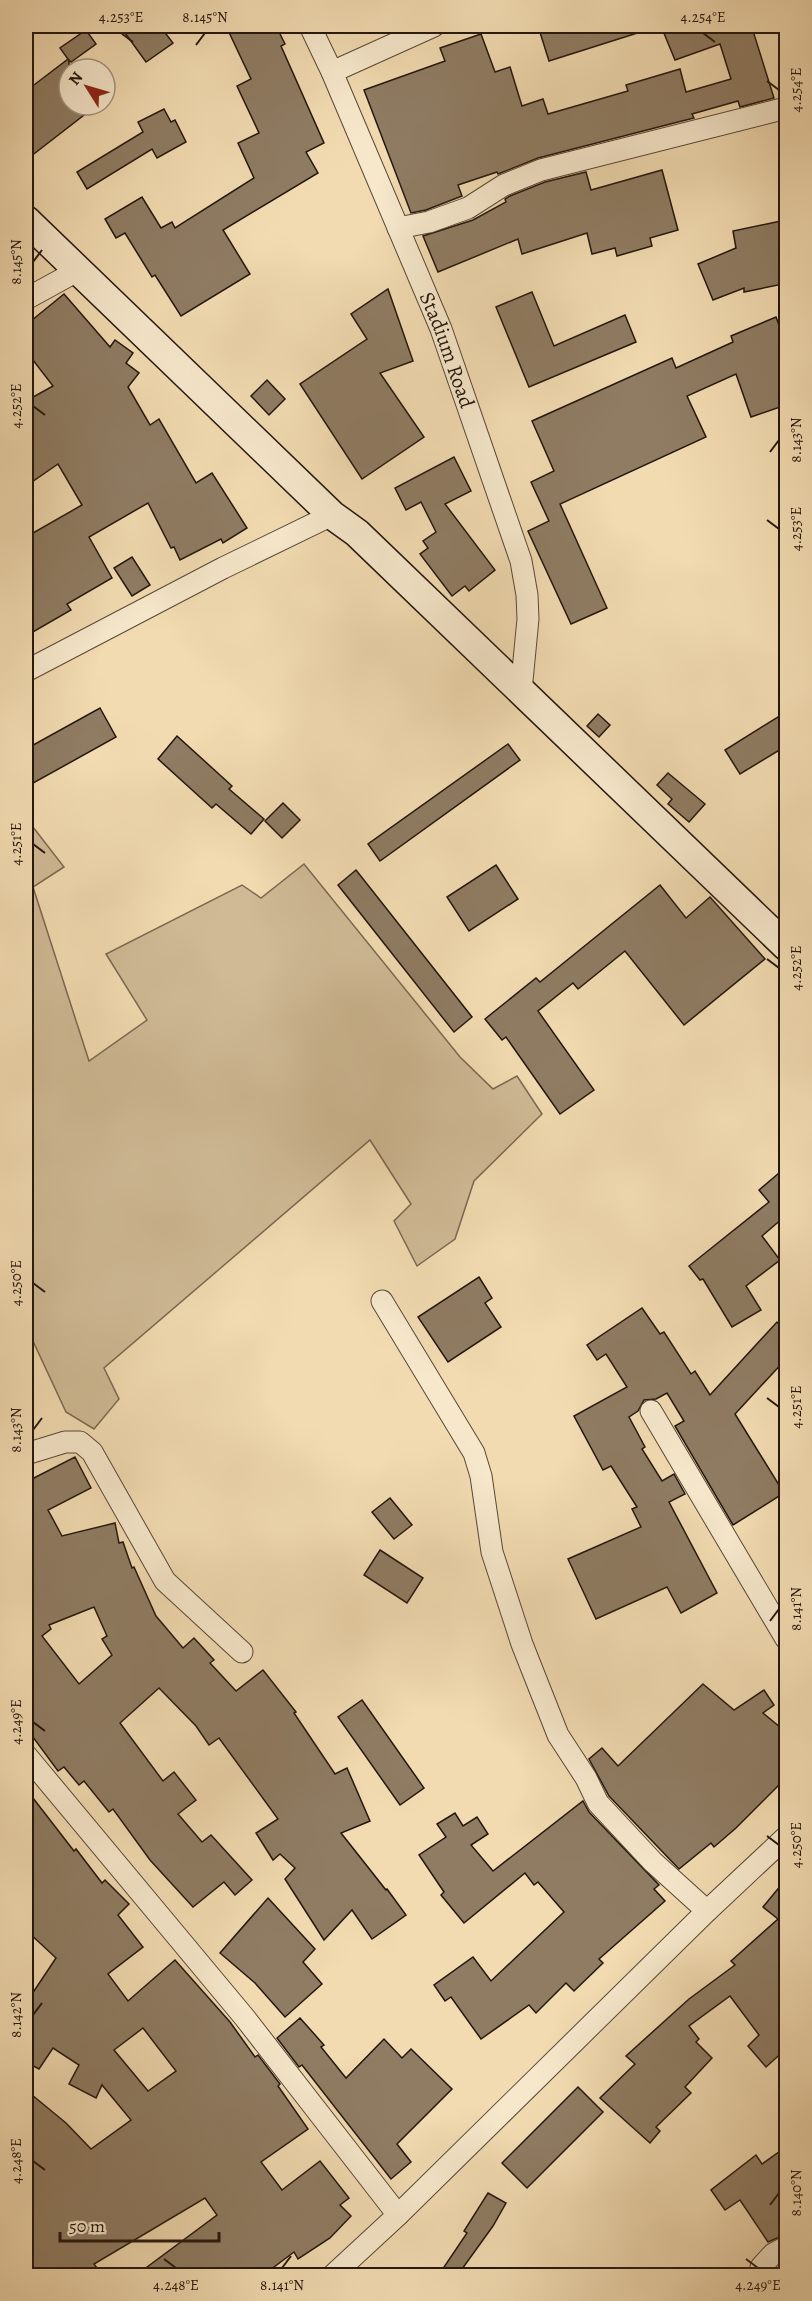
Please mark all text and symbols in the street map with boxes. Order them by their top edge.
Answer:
text: 4.253°E [99,7,143,27]
text: 8.145°N [182,7,228,27]
text: 4.254°E [680,7,726,27]
north arrow [57,57,117,117]
text: N [64,67,88,90]
text: 4.254°E [786,67,806,113]
text: 8.145°N [6,239,26,285]
street label: Stadium Road [413,288,481,413]
text: 4.252°E [6,383,26,429]
text: 8.143°N [786,417,806,463]
text: 4.253°E [786,507,806,551]
text: 4.251°E [6,822,26,866]
text: 4.252°E [786,945,806,991]
text: 4.250°E [6,1260,26,1306]
text: 4.251°E [786,1385,806,1429]
text: 8.143°N [6,1407,26,1453]
text: 8.141°N [786,1587,806,1631]
text: 4.249°E [6,1699,26,1745]
text: 4.250°E [786,1822,806,1868]
text: 8.142°N [6,1992,26,2038]
text: 4.248°E [6,2138,26,2184]
text: 8.140°N [786,2169,806,2217]
scale bar [60,2205,219,2243]
text: 50 m [69,2214,105,2238]
text: 4.248°E [153,2275,199,2295]
text: 8.141°N [260,2275,304,2295]
text: 4.249°E [735,2275,781,2295]

